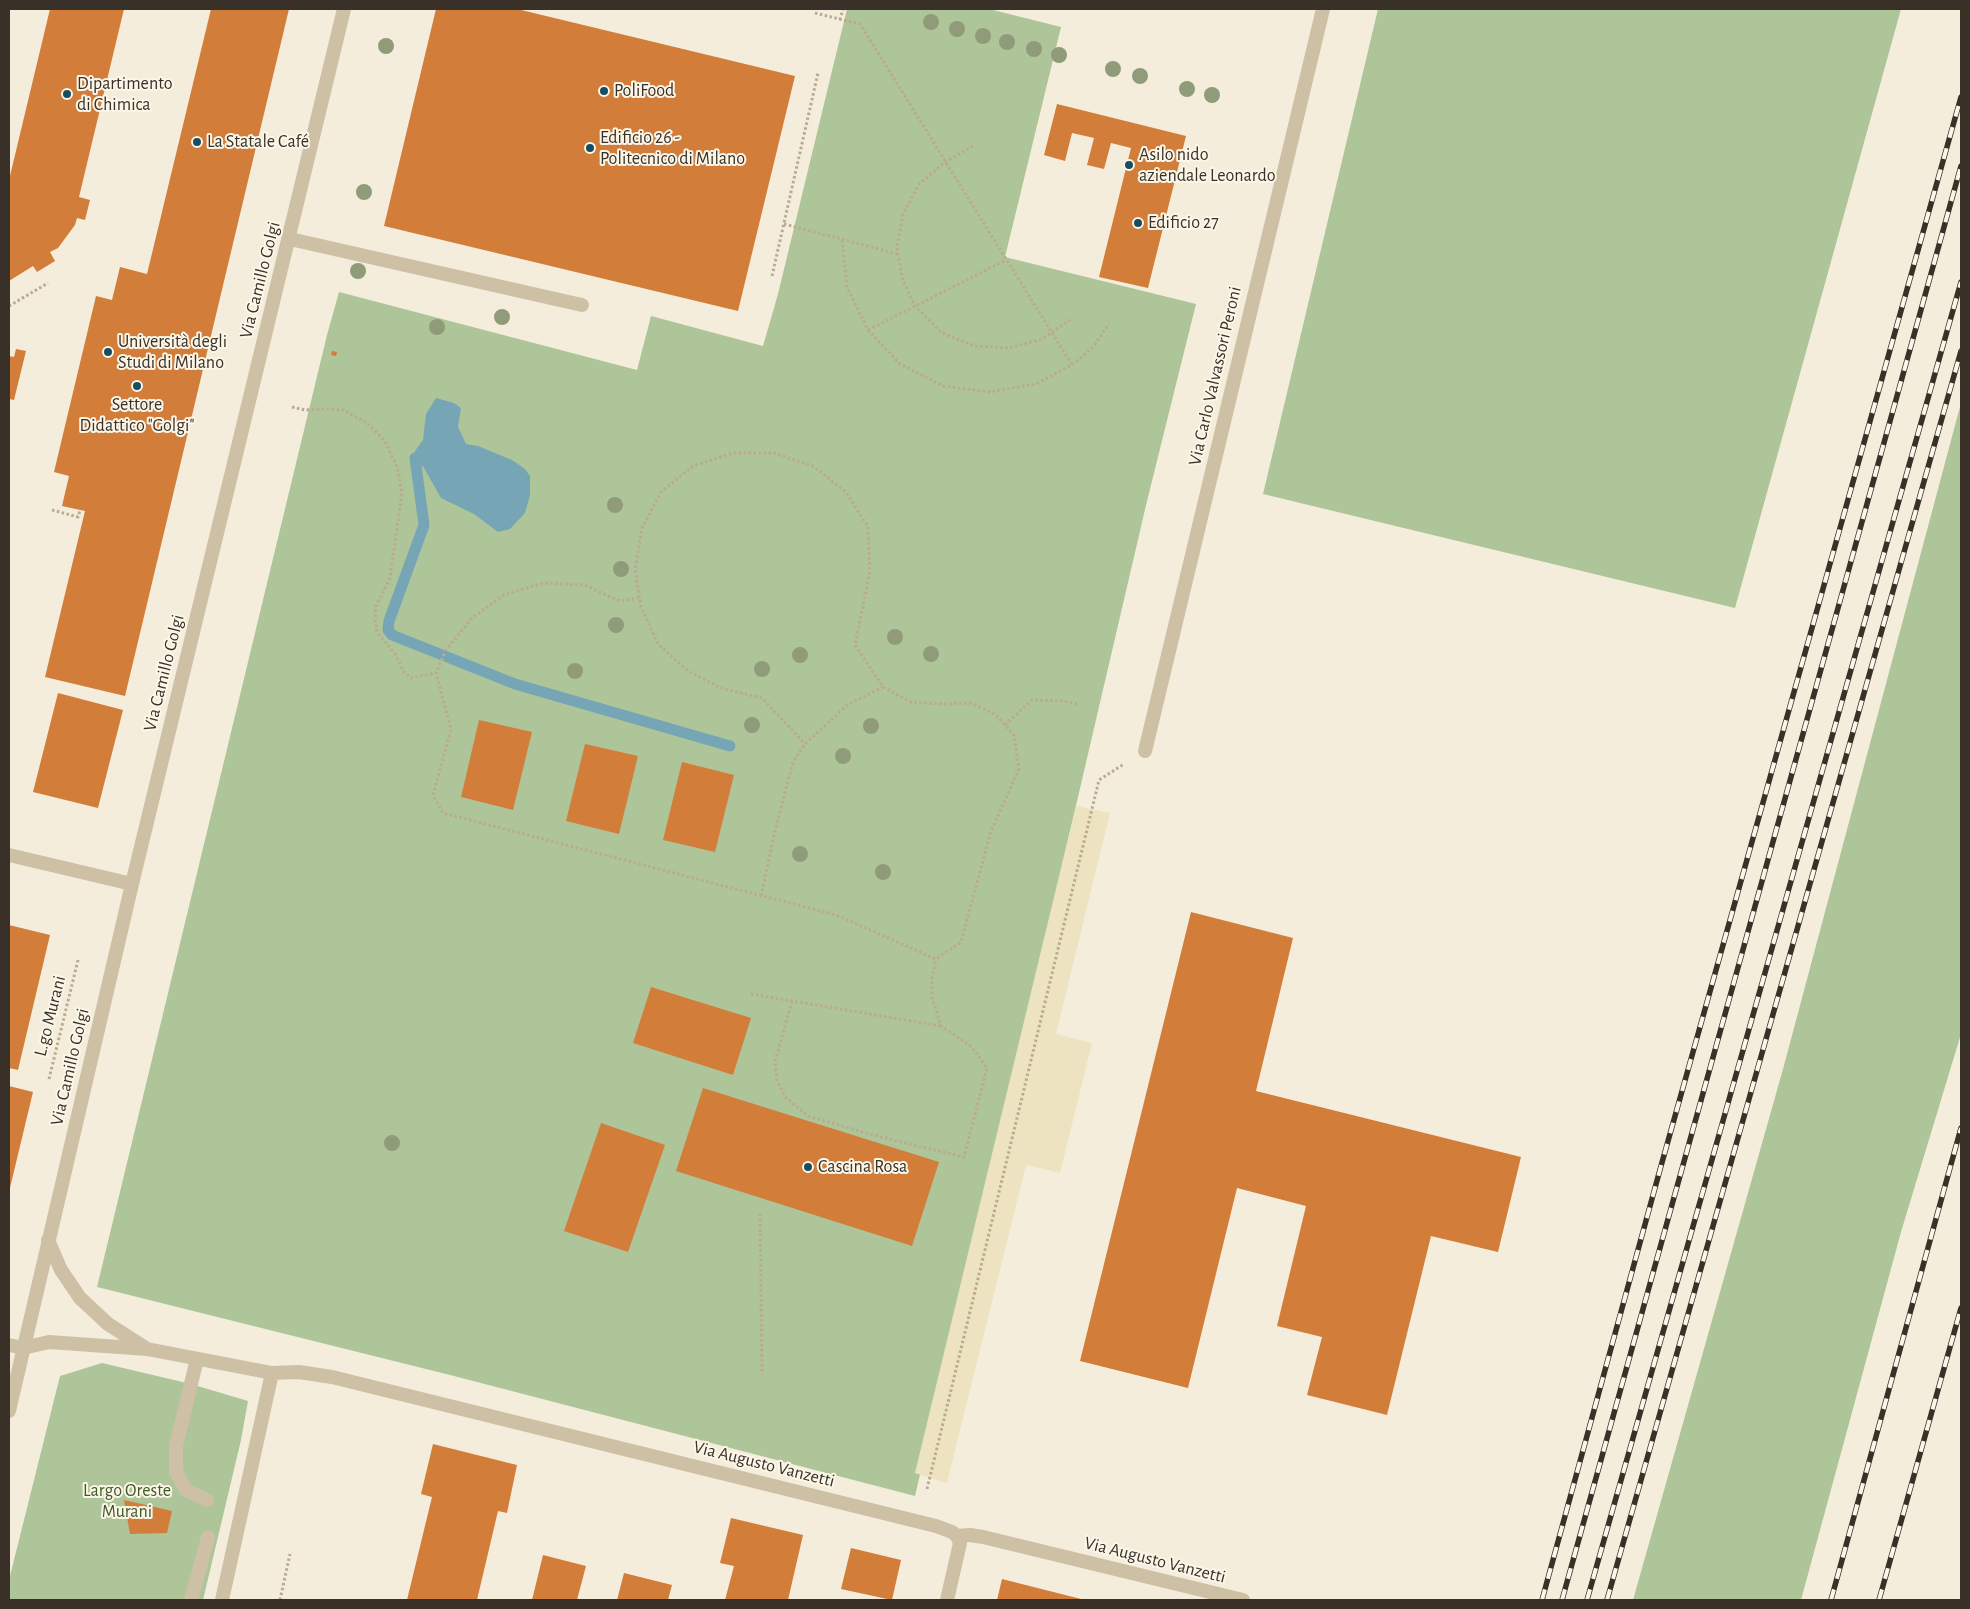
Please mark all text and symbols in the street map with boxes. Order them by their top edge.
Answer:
place label: Dipartimento di Chimica [77,73,173,116]
place label: PoliFood [614,80,674,102]
marker: PoliFood [598,85,610,97]
marker: Dipartimento di Chimica [61,88,73,100]
place label: Edificio 26 - Politecnico di Milano [600,127,745,170]
place label: La Statale Café [207,131,309,153]
marker: La Statale Café [191,136,203,148]
marker: Edificio 26 - Politecnico di Milano [584,142,596,154]
place label: Asilo nido aziendale Leonardo [1139,144,1276,186]
marker: Asilo nido aziendale Leonardo [1123,159,1135,171]
place label: Edificio 27 [1148,212,1219,234]
marker: Edificio 27 [1132,217,1144,229]
street label: Via Camillo Golgi [235,219,285,341]
street label: Via Carlo Valvassori Peroni [1184,284,1246,468]
place label: Università degli Studi di Milano [118,331,227,374]
marker: Università degli Studi di Milano [102,346,114,358]
marker: Settore Didattico "Golgi" [131,380,143,392]
place label: Settore Didattico "Golgi" [80,394,194,436]
street label: Via Camillo Golgi [139,612,189,734]
street label: L.go Murani [30,973,70,1059]
street label: Via Camillo Golgi [46,1006,94,1128]
place label: Cascina Rosa [818,1156,907,1178]
marker: Cascina Rosa [802,1161,814,1173]
street label: Via Augusto Vanzetti [691,1436,837,1492]
park label: Largo Oreste Murani [83,1480,171,1522]
street label: Via Augusto Vanzetti [1082,1532,1228,1588]

